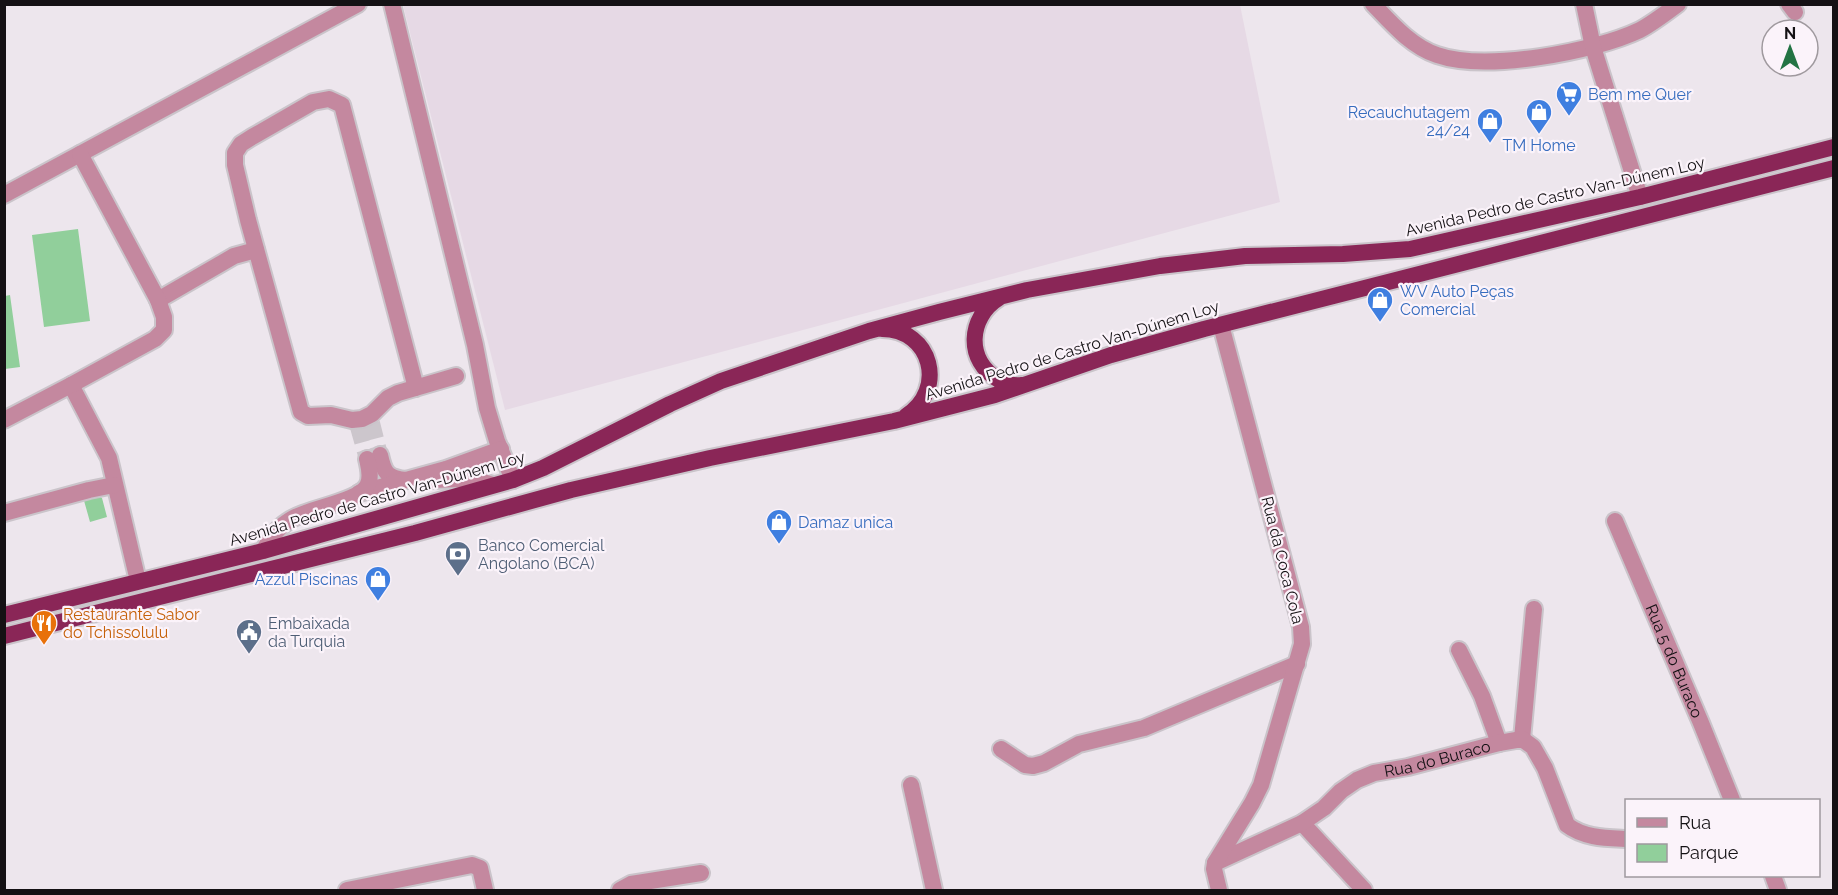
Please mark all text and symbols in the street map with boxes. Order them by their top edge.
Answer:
north arrow [1760,18,1820,78]
text: N [1784,24,1796,43]
supermarket icon: Bem me Quer [1554,79,1584,117]
place label: Bem me Quer [1588,85,1692,104]
shop icon: TM Home [1524,97,1554,135]
place label: Recauchutagem 24/24 [1348,103,1470,140]
shop icon: Recauchutagem 24/24 [1475,106,1505,144]
place label: TM Home [1502,136,1576,155]
street label: Avenida Pedro de Castro Van-Dúnem Loy [1404,153,1707,240]
place label: WV Auto Peças Comercial [1400,282,1514,319]
shop icon: WV Auto Peças Comercial [1365,285,1395,323]
street label: Avenida Pedro de Castro Van-Dúnem Loy [923,296,1222,404]
street label: Avenida Pedro de Castro Van-Dúnem Loy [227,447,527,550]
street label: Rua da Coca Cola [1257,494,1308,626]
shop icon: Damaz unica [764,507,794,545]
place label: Damaz unica [798,513,893,532]
place label: Banco Comercial Angolano (BCA) [478,536,605,573]
bank icon: Banco Comercial Angolano (BCA) [443,539,473,577]
shop icon: Azzul Piscinas [363,564,393,602]
place label: Azzul Piscinas [255,570,358,589]
street label: Rua 5 do Buraco [1641,601,1707,721]
place label: Restaurante Sabor do Tchissolulu [63,605,200,642]
restaurant icon: Restaurante Sabor do Tchissolulu [29,608,59,646]
place label: Embaixada da Turquia [268,614,350,651]
public building icon: Embaixada da Turquia [234,617,264,655]
street label: Rua do Buraco [1383,737,1492,781]
legend [1625,799,1820,877]
text: Rua [1679,812,1711,833]
text: Parque [1679,842,1739,863]

